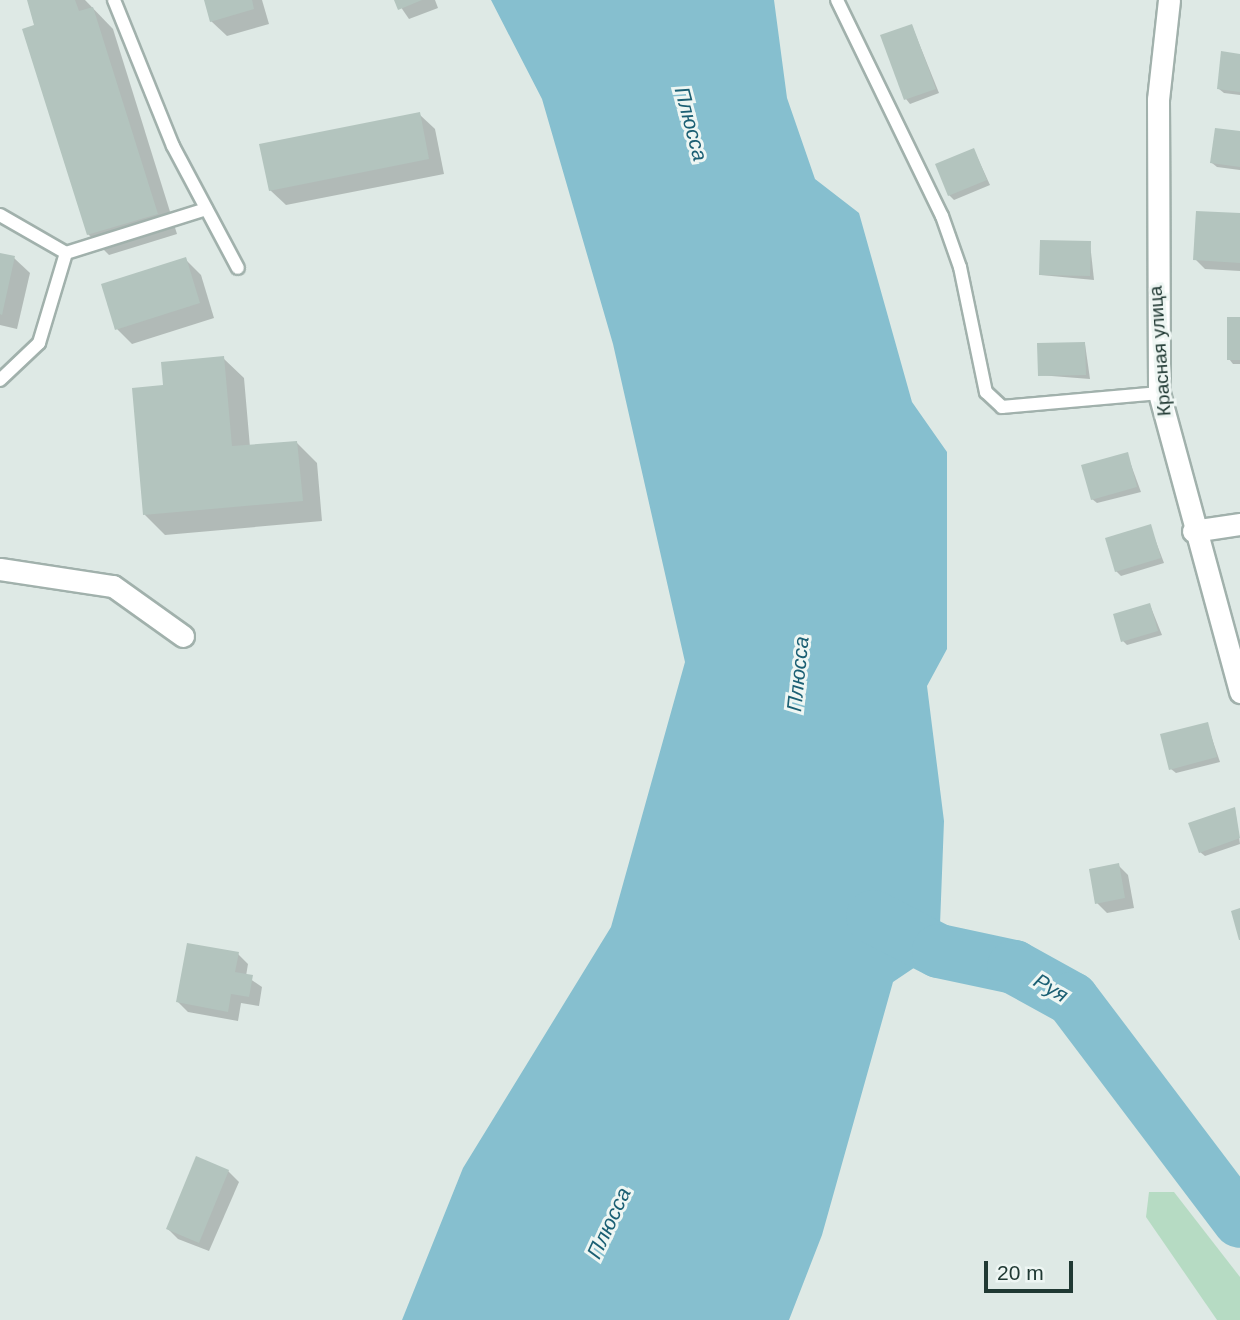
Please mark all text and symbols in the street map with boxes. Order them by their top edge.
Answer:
water label: Плюсса [669,84,713,164]
street label: Красная улица [1144,285,1176,417]
water label: Плюсса [782,635,814,713]
water label: Руя [1029,968,1073,1008]
water label: Плюсса [582,1183,636,1263]
scale bar [988,1246,1077,1290]
text: 20 m [997,1261,1044,1284]

